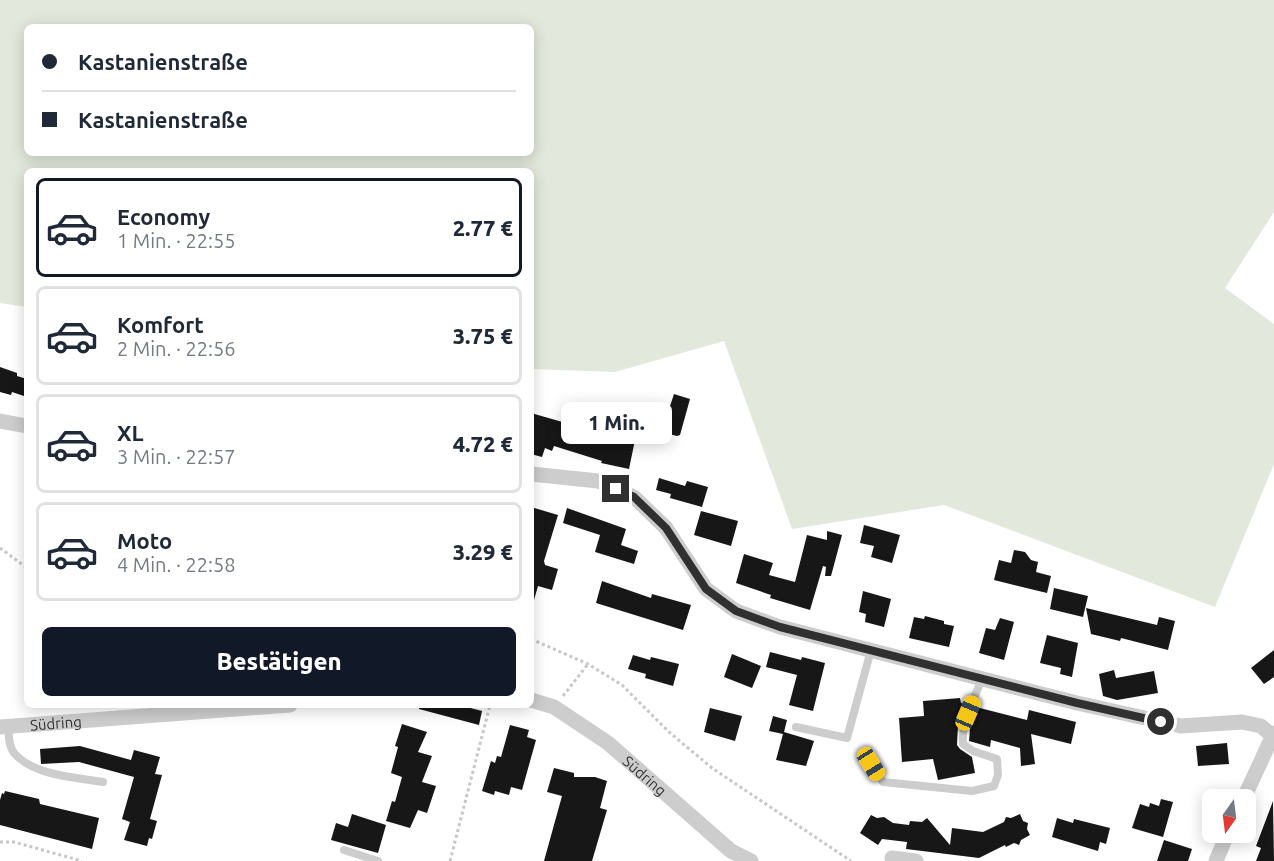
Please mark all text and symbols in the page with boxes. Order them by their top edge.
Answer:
text: Kastanienstraße [78,49,248,74]
text: Kastanienstraße [78,107,248,132]
icon: car [45,201,99,255]
text: Economy [117,204,210,229]
text: 2.77 € [453,215,513,240]
text: 1 Min. · 22:55 [117,229,236,252]
icon: car [45,309,99,363]
text: Komfort [117,312,204,337]
text: 3.75 € [453,323,513,348]
text: 2 Min. · 22:56 [117,337,236,360]
callout: 1 Min. [560,402,672,444]
text: 1 Min. [588,411,645,434]
icon: car [45,417,99,471]
text: XL [117,420,144,445]
text: 4.72 € [453,431,513,456]
text: 3 Min. · 22:57 [117,445,236,468]
route end [602,475,629,502]
icon: car [45,525,99,579]
text: Moto [117,528,172,553]
text: 3.29 € [453,539,513,564]
text: 4 Min. · 22:58 [117,553,236,576]
button: Bestätigen [42,627,516,696]
car [953,693,983,733]
route start [1147,708,1174,735]
street label: Südring [29,712,82,733]
car [854,744,888,784]
street label: Südring [620,752,670,799]
north arrow [1202,789,1256,843]
map controls [1202,789,1256,843]

